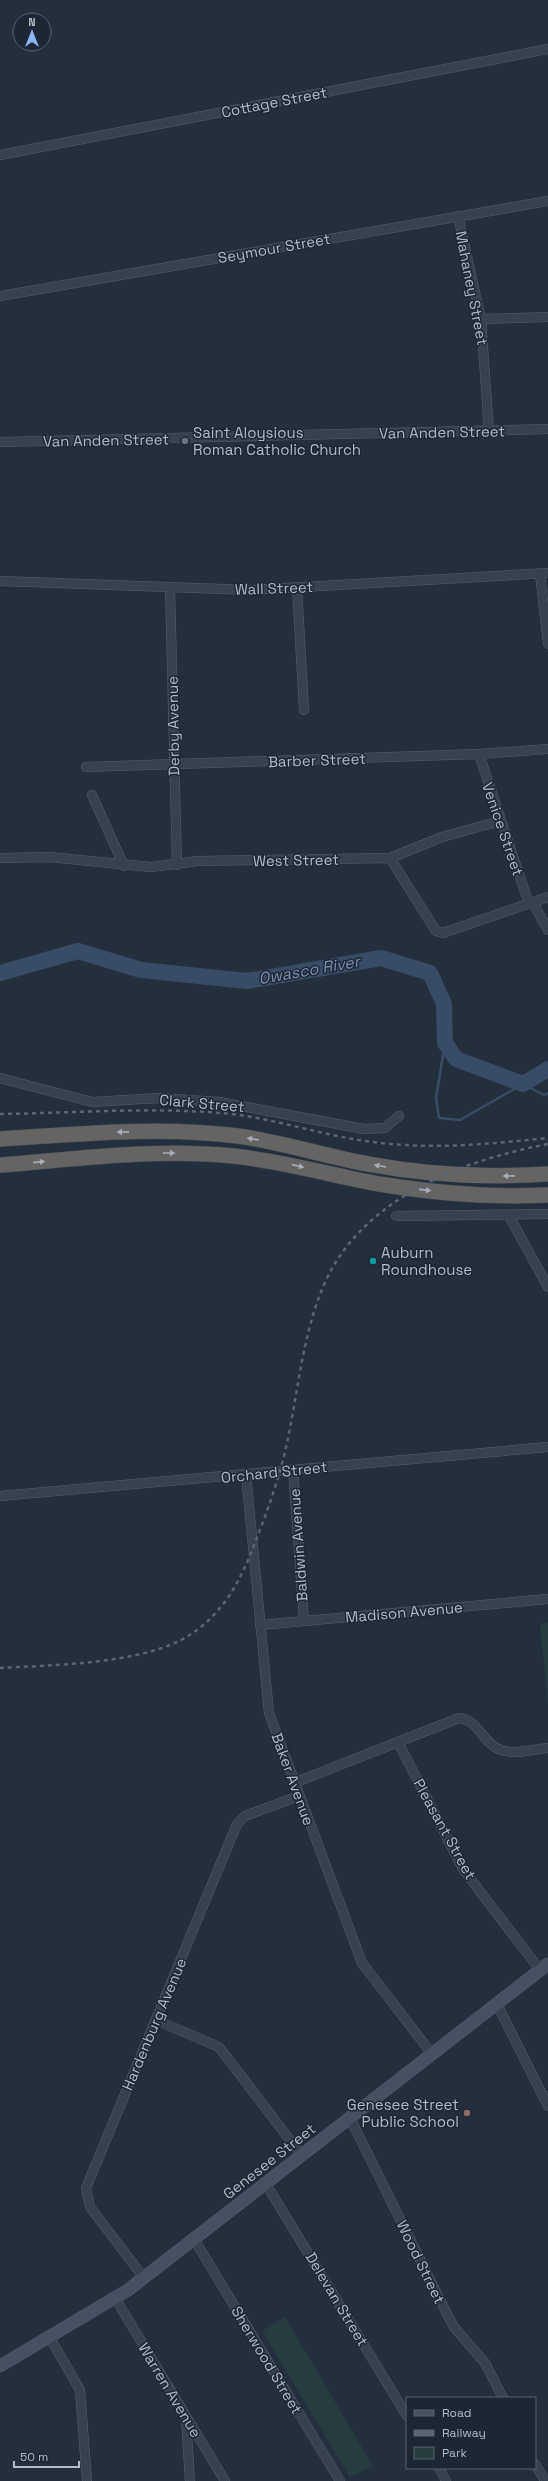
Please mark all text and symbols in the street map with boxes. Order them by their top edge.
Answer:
north arrow [12,12,52,52]
text: N [28,15,36,29]
street label: Cottage Street [220,82,329,122]
street label: Seymour Street [216,229,332,267]
street label: Mahaney Street [452,229,492,347]
street label: Van Anden Street [379,421,505,443]
place label: Saint Aloysious Roman Catholic Church [193,423,361,459]
street label: Van Anden Street [43,429,169,451]
marker: Saint Aloysious Roman Catholic Church [180,436,190,446]
street label: Wall Street [234,577,314,599]
street label: Derby Avenue [163,676,183,776]
street label: Barber Street [268,749,366,771]
street label: Venice Street [478,780,528,879]
street label: West Street [253,850,339,870]
water label: Owasco River [257,950,363,989]
street label: Clark Street [159,1090,245,1116]
one-way arrow [116,1129,129,1135]
one-way arrow [247,1135,259,1141]
one-way arrow [163,1150,175,1157]
one-way arrow [33,1159,45,1166]
one-way arrow [374,1163,386,1169]
one-way arrow [291,1164,304,1170]
one-way arrow [502,1173,515,1179]
one-way arrow [419,1187,431,1194]
place label: Auburn Roundhouse [381,1243,472,1279]
marker: Auburn Roundhouse [368,1256,378,1266]
street label: Orchard Street [220,1457,328,1487]
street label: Baldwin Avenue [285,1488,311,1602]
street label: Madison Avenue [345,1597,464,1627]
street label: Baker Avenue [267,1730,319,1828]
street label: Pleasant Street [409,1775,481,1883]
street label: Hardenburg Avenue [117,1955,191,2093]
place label: Genesee Street Public School [347,2095,459,2131]
marker: Genesee Street Public School [462,2108,472,2118]
street label: Genesee Street [219,2119,319,2203]
street label: Wood Street [393,2217,449,2307]
street label: Delevan Street [301,2248,373,2350]
street label: Sherwood Street [227,2303,307,2418]
street label: Warren Avenue [134,2339,206,2441]
legend [406,2397,536,2469]
text: Road [442,2405,471,2421]
text: Railway [442,2425,486,2441]
scale bar [14,2443,79,2469]
text: Park [442,2445,467,2461]
text: 50 m [20,2449,48,2465]

